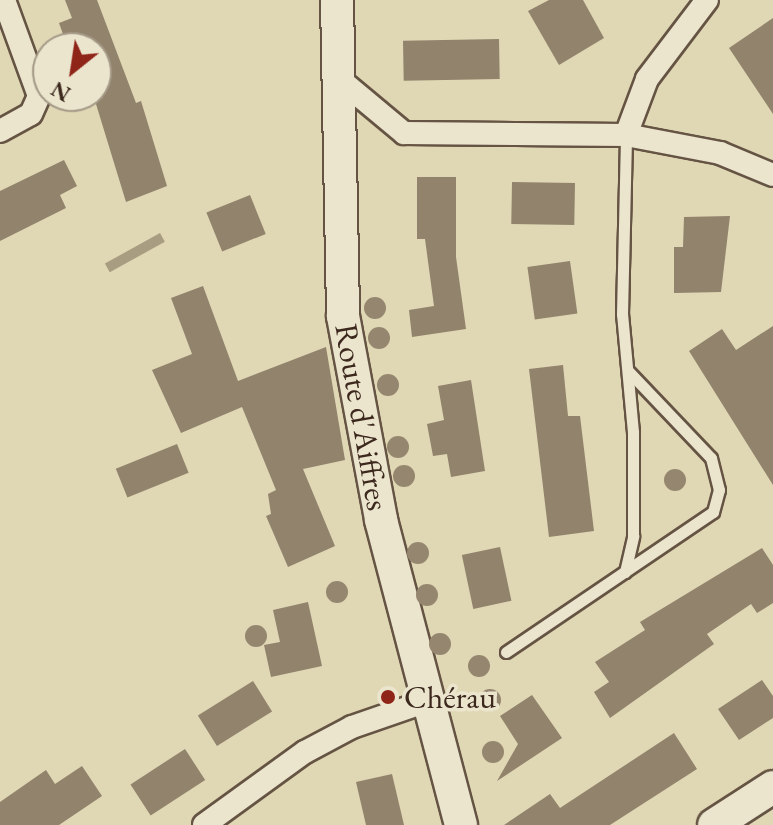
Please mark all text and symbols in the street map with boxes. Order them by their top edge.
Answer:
north arrow [32,32,112,112]
text: N [46,74,76,108]
street label: Route d'Aiffres [327,321,397,513]
place label: Chérau [404,678,496,716]
marker: Chérau [379,688,397,706]

